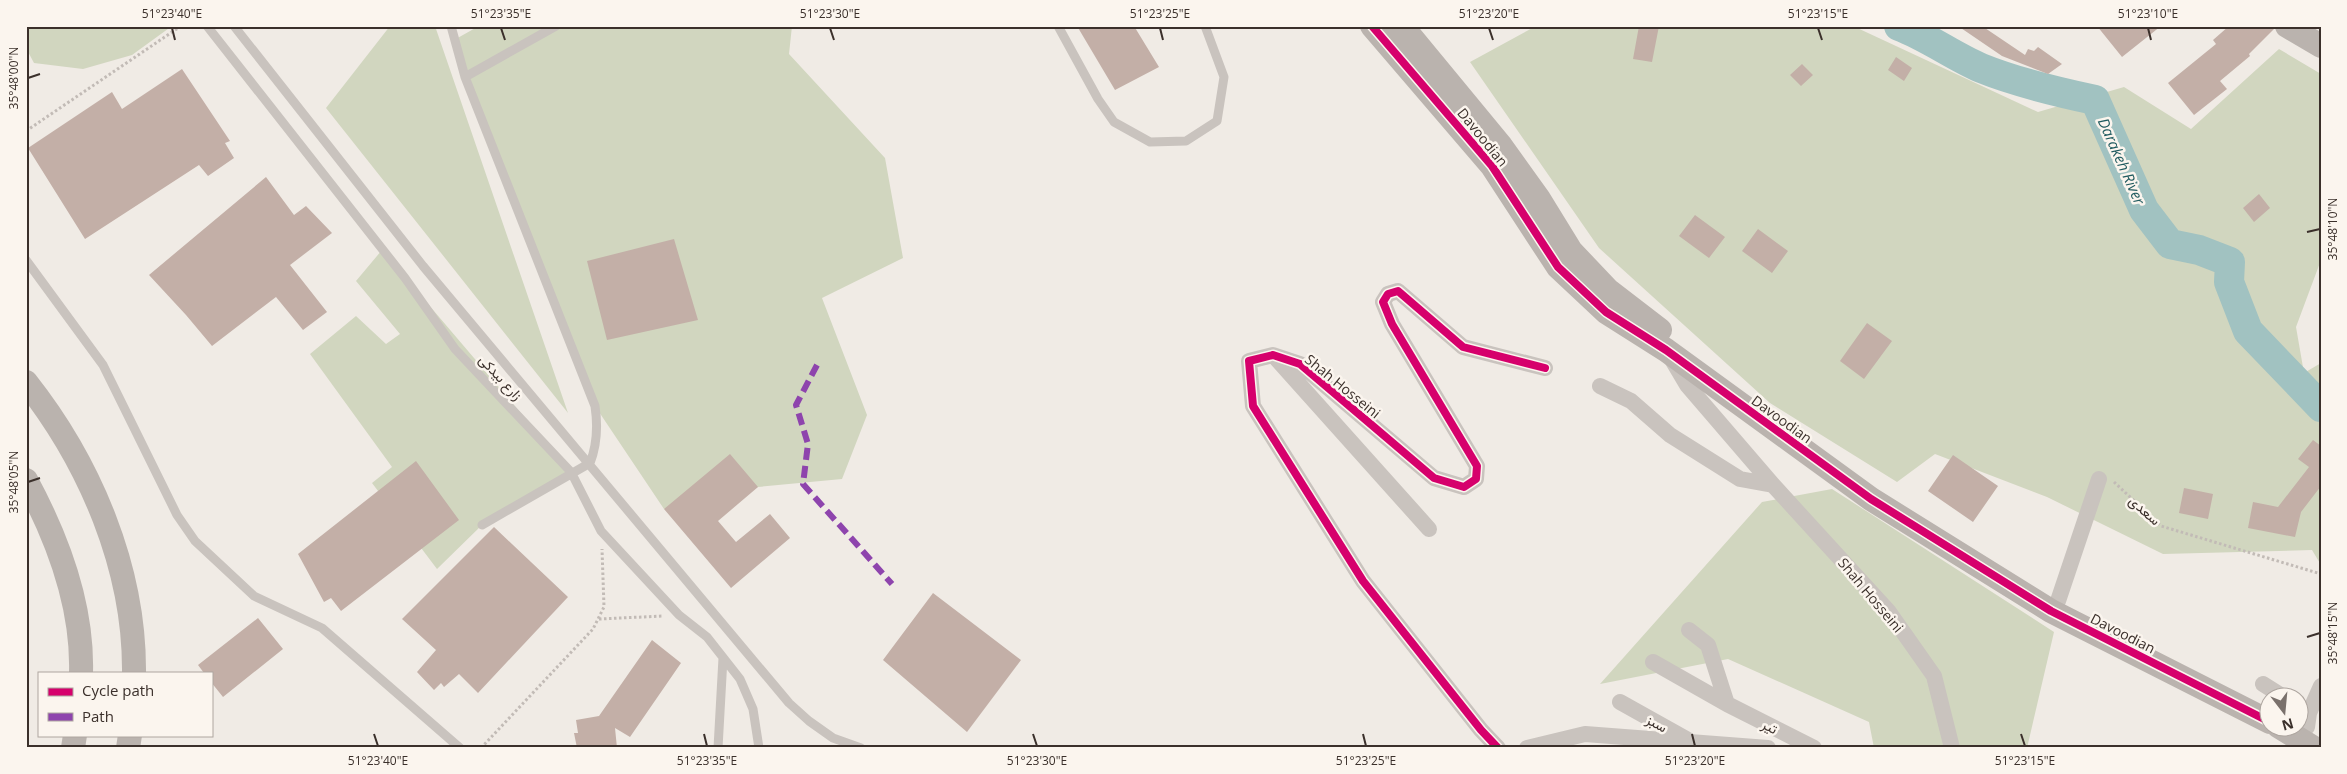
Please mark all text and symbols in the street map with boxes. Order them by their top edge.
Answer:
text: 51°23'40"E [142,5,202,22]
text: 51°23'35"E [471,5,531,22]
text: 51°23'30"E [800,5,860,22]
text: 51°23'25"E [1130,5,1190,22]
text: 51°23'20"E [1459,5,1519,22]
text: 51°23'15"E [1788,5,1848,22]
text: 51°23'10"E [2118,5,2178,22]
text: 35°48'00"N [5,47,22,109]
street label: Davoodian [1454,104,1512,170]
water label: Darakeh River [2094,114,2150,208]
text: 35°48'10"N [2324,198,2341,260]
street label: زارع بیدکی [474,350,527,405]
street label: Shah Hosseini [1301,350,1385,422]
street label: Davoodian [1748,391,1816,447]
text: 35°48'05"N [5,451,22,513]
street label: سعدی [2125,491,2165,529]
street label: Shah Hosseini [1834,554,1908,636]
text: 35°48'15"N [2324,602,2341,664]
street label: Davoodian [2087,609,2159,657]
legend [38,672,212,736]
text: Cycle path [82,680,154,700]
north arrow [2260,686,2310,736]
text: Path [82,706,114,726]
street label: سبز [1642,709,1671,736]
street label: تیر [1758,714,1781,738]
text: N [2280,714,2296,736]
text: 51°23'40"E [348,752,408,769]
text: 51°23'35"E [677,752,737,769]
text: 51°23'30"E [1007,752,1067,769]
text: 51°23'25"E [1336,752,1396,769]
text: 51°23'20"E [1665,752,1725,769]
text: 51°23'15"E [1995,752,2055,769]

